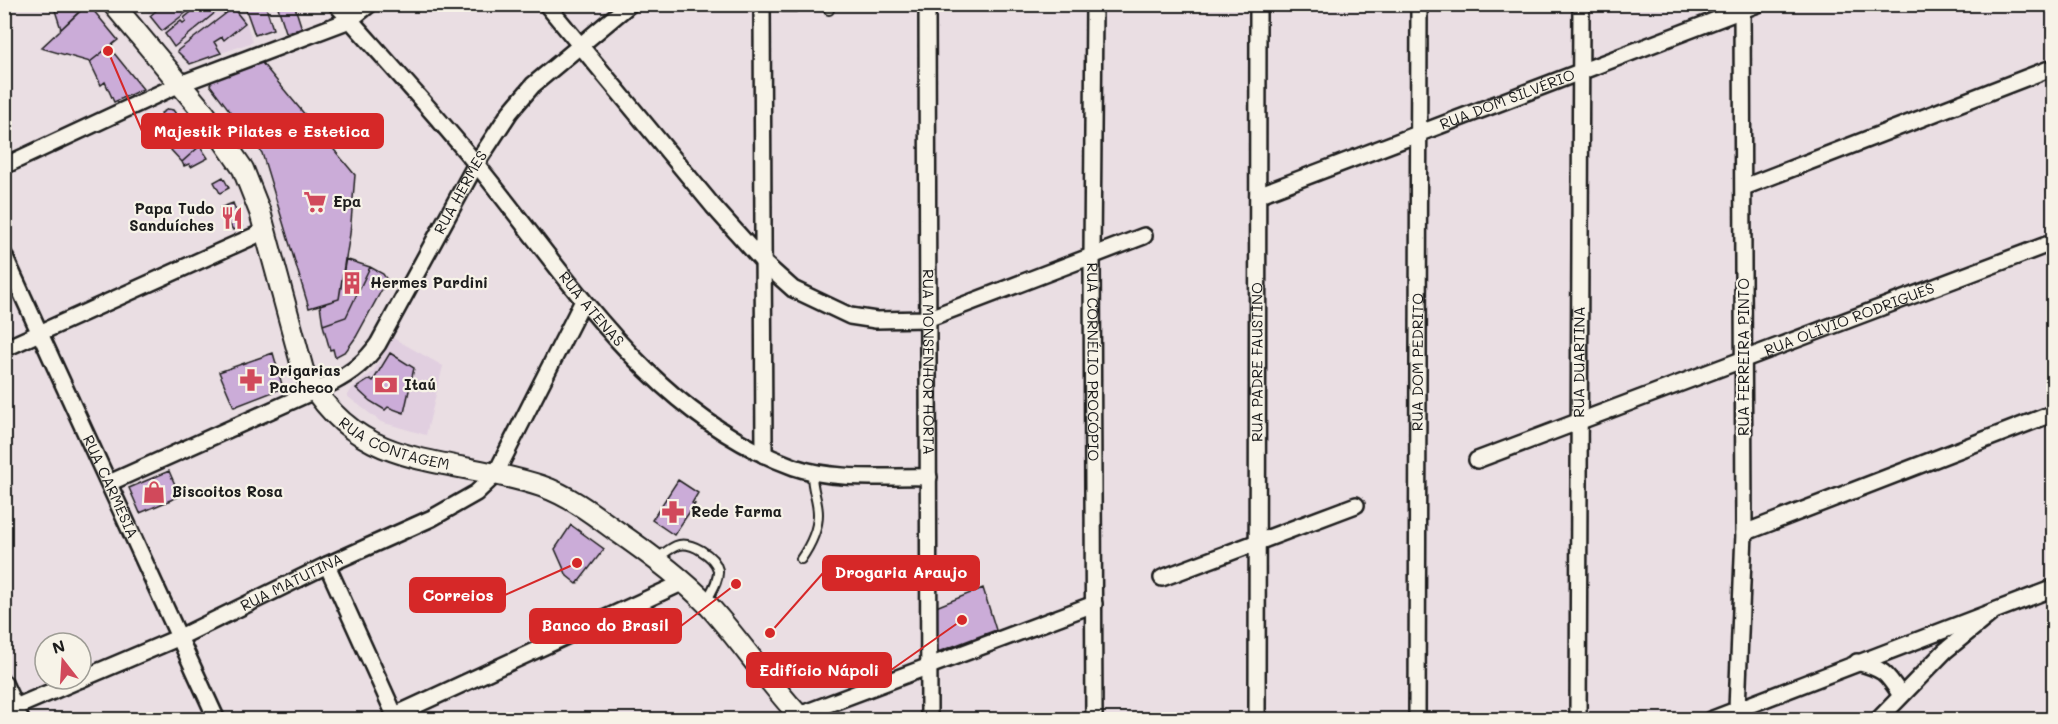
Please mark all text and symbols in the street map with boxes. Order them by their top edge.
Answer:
street label: RUA DOM SILVÉRIO [1437,64,1578,134]
callout: Majestik Pilates e Estetica [142,114,383,148]
text: Majestik Pilates e Estetica [154,120,370,141]
street label: RUA HERMES [429,146,491,237]
supermarket icon: Epa [302,189,328,215]
place label: Epa [333,191,361,211]
place label: Papa Tudo Sanduíches [129,198,214,235]
restaurant icon: Papa Tudo Sanduíches [219,205,245,231]
street label: RUA CORNÉLIO PROCÓPIO [1083,263,1104,462]
street label: RUA ATENAS [555,267,629,350]
street label: RUA MONSENHOR HORTA [919,269,939,455]
building icon: Hermes Pardini [339,270,365,296]
place label: Hermes Pardini [370,272,488,292]
street label: RUA OLÍVIO RODRIGUES [1761,277,1937,360]
street label: RUA FERREIRA PINTO [1733,278,1753,436]
street label: RUA PADRE FAUSTINO [1246,282,1267,442]
street label: RUA DOM PEDRITO [1407,293,1427,431]
street label: RUA DUARTINA [1568,306,1589,418]
place label: Drigarias Pacheco [269,360,340,397]
pharmacy icon: Drigarias Pacheco [238,367,264,393]
bank icon: Itaú [373,372,399,398]
place label: Itaú [404,374,436,394]
street label: RUA CONTAGEM [335,412,451,474]
street label: RUA CARMÉSIA [79,432,143,541]
shop icon: Biscoitos Rosa [141,479,167,505]
place label: Biscoitos Rosa [172,481,283,501]
pharmacy icon: Rede Farma [660,499,686,525]
place label: Rede Farma [691,501,782,521]
street label: RUA MATUTINA [237,548,346,615]
callout: Drogaria Araujo [823,556,979,590]
text: Drogaria Araujo [835,561,967,582]
callout: Correios [410,578,505,612]
text: Correios [423,584,493,605]
callout: Banco do Brasil [530,609,681,643]
text: Banco do Brasil [541,614,669,635]
north arrow [33,631,93,691]
text: N [50,634,67,658]
callout: Edifício Nápoli [747,653,891,687]
text: Edifício Nápoli [759,659,879,680]

